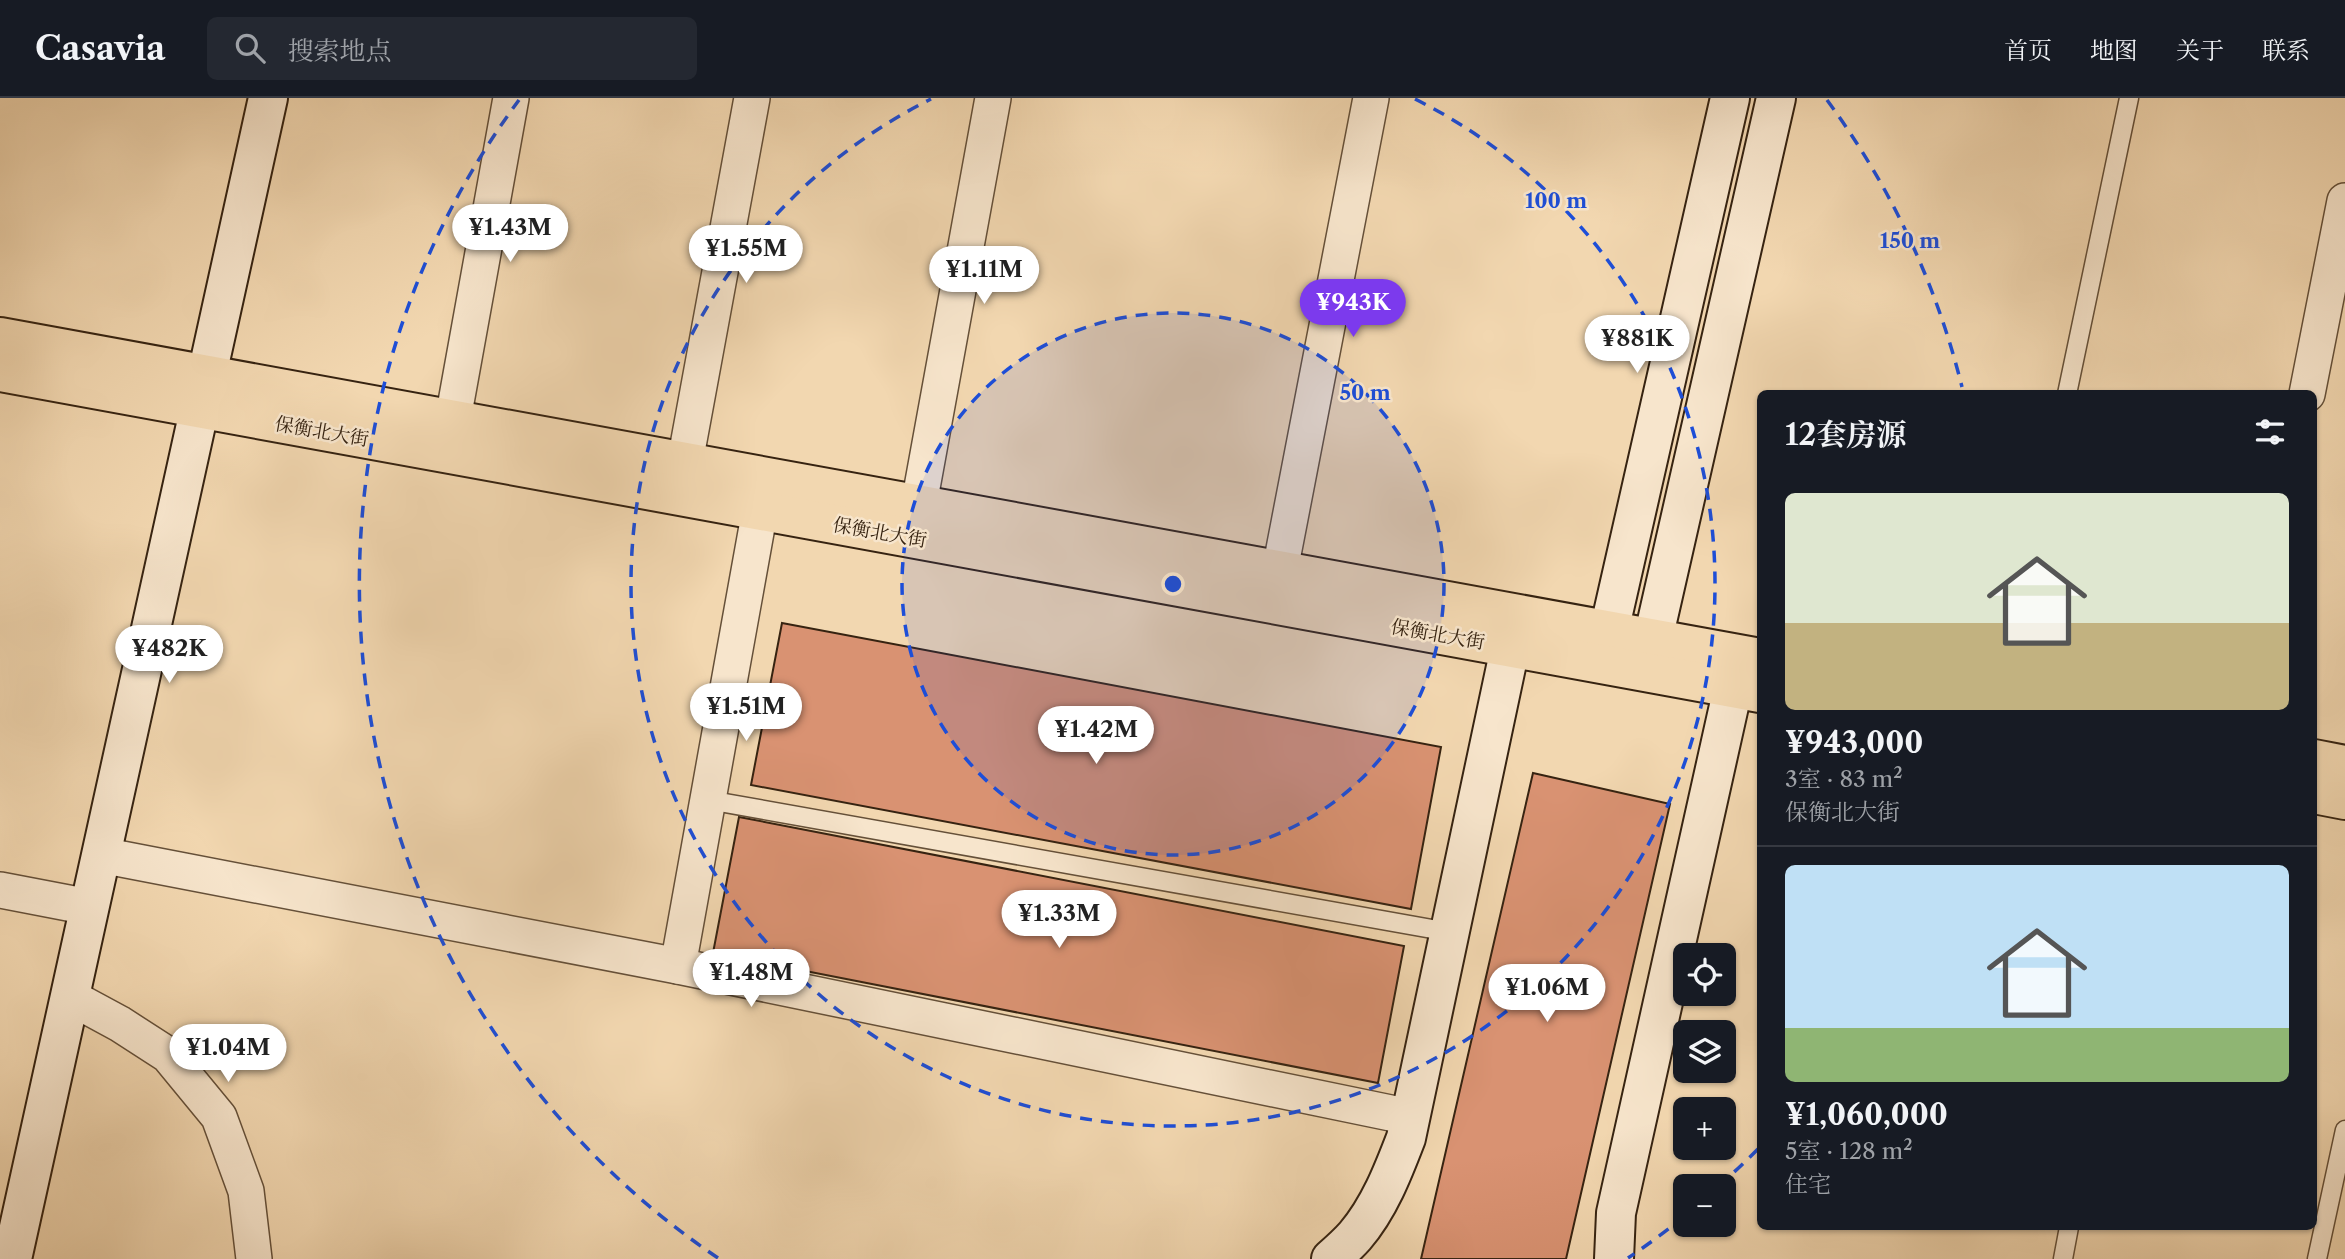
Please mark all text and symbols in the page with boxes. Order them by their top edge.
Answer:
search box [207,17,697,80]
text: Casavia [35,28,165,69]
icon: search [231,29,269,67]
text: 搜索地点 [287,35,391,67]
text: 首页 [2004,36,2052,65]
text: 地图 [2090,36,2138,65]
text: 关于 [2176,36,2224,65]
text: 联系 [2262,36,2310,65]
text: 100 m [1525,188,1587,213]
pin: ¥1.43M [453,204,567,264]
text: ¥1.43M [468,213,552,241]
pin: ¥1.55M [689,226,803,285]
text: 150 m [1880,228,1940,253]
text: ¥1.55M [705,234,787,262]
pin: ¥1.11M [927,246,1041,306]
text: ¥1.11M [945,255,1023,283]
pin: ¥943K [1304,280,1402,339]
text: ¥943K [1316,288,1390,316]
pin: ¥881K [1588,316,1686,375]
text: ¥881K [1601,324,1673,352]
text: 50 m [1339,380,1391,405]
street label: 保衡北大街 [273,412,371,451]
icon: filters [2251,413,2289,451]
text: 12套房源 [1785,416,1906,453]
street label: 保衡北大街 [831,513,929,552]
icon: home [1974,538,2100,664]
centre of rings [1161,572,1185,596]
street label: 保衡北大街 [1389,615,1487,654]
pin: ¥482K [120,626,218,685]
text: ¥482K [131,634,207,662]
pin: ¥1.51M [689,684,803,743]
text: ¥1.51M [706,692,786,720]
pin: ¥1.42M [1039,706,1153,766]
text: ¥1.42M [1054,715,1138,743]
text: ¥943,000 [1785,724,1923,761]
text: 3室 · 83 m² [1785,765,1903,793]
text: 保衡北大街 [1785,798,1900,826]
pin: ¥1.33M [1002,890,1116,950]
text: ¥1.33M [1018,899,1100,927]
icon: home [1974,910,2100,1036]
map controls [1673,943,1736,1237]
button: locate [1673,943,1736,1006]
pin: ¥1.48M [694,950,808,1009]
text: ¥1.48M [709,958,793,986]
pin: ¥1.06M [1490,964,1604,1024]
text: ¥1.06M [1504,973,1590,1001]
button: layers [1673,1020,1736,1083]
pin: ¥1.04M [171,1024,285,1084]
text: ¥1.04M [186,1033,270,1061]
text: ¥1,060,000 [1785,1096,1948,1133]
button: + [1673,1097,1736,1160]
text: 5室 · 128 m² [1785,1137,1913,1165]
text: 住宅 [1785,1170,1831,1198]
button: − [1673,1174,1736,1237]

